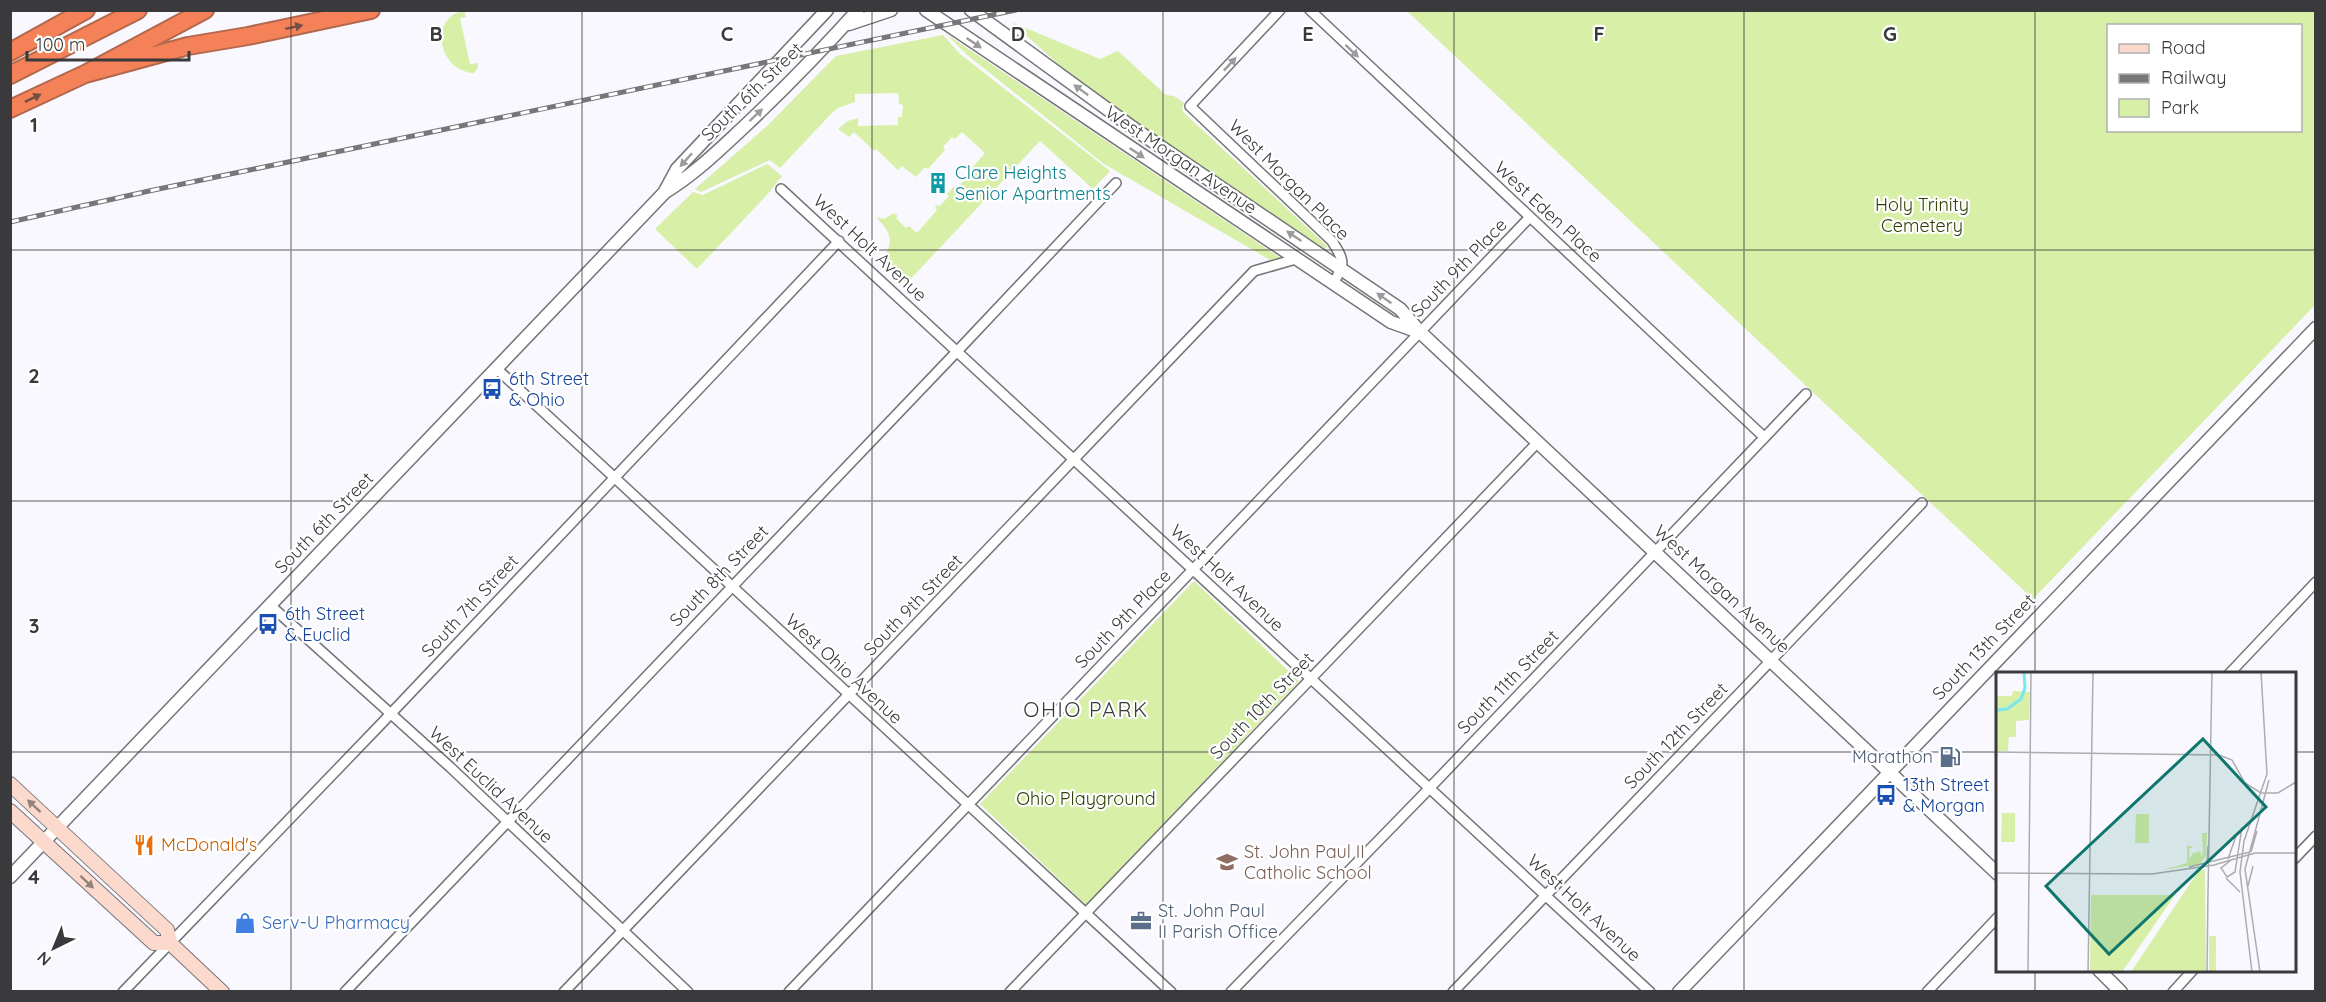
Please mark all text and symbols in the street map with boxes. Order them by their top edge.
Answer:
text: B [429,21,443,46]
text: C [721,21,734,46]
text: D [1011,21,1025,46]
text: E [1302,21,1314,46]
text: F [1593,21,1605,46]
text: G [1883,21,1897,46]
one-way arrow [284,22,303,31]
scale bar [27,24,189,62]
legend [2107,24,2302,132]
text: 100 m [36,33,85,56]
text: Road [2161,36,2206,59]
street label: South 6th Street [696,37,807,146]
one-way arrow [966,37,982,49]
one-way arrow [1345,43,1359,57]
one-way arrow [1223,56,1237,71]
text: Railway [2161,66,2227,89]
one-way arrow [1074,84,1090,96]
one-way arrow [25,93,42,103]
text: Park [2161,96,2199,119]
street label: West Morgan Avenue [1101,100,1262,219]
one-way arrow [749,108,763,122]
text: 1 [30,112,38,137]
street label: West Morgan Place [1224,114,1355,245]
one-way arrow [1129,147,1145,158]
one-way arrow [680,152,693,167]
street label: West Eden Place [1490,156,1607,267]
place label: Clare Heights Senior Apartments [955,161,1111,205]
building icon: Clare Heights Senior Apartments [926,171,950,195]
street label: West Holt Avenue [809,189,932,306]
park label: Holy Trinity Cemetery [1875,193,1969,237]
street label: South 9th Place [1406,213,1512,322]
one-way arrow [1286,231,1302,242]
one-way arrow [1376,293,1392,304]
text: 2 [28,363,40,388]
place label: 6th Street & Ohio [509,367,589,411]
bus stop icon: 6th Street & Ohio [480,377,504,401]
street label: South 6th Street [269,467,378,578]
street label: West Holt Avenue [1166,519,1289,636]
street label: West Morgan Avenue [1649,519,1795,658]
street label: South 8th Street [664,520,773,631]
street label: South 7th Street [416,549,523,662]
street label: South 9th Street [858,549,967,660]
street label: South 9th Place [1070,564,1176,673]
street label: South 13th Street [1927,589,2040,705]
place label: 6th Street & Euclid [285,602,365,646]
street label: West Ohio Avenue [781,608,908,729]
bus stop icon: 6th Street & Euclid [256,612,280,636]
text: 3 [29,613,39,638]
street label: South 11th Street [1452,625,1563,739]
street label: South 10th Street [1205,647,1319,764]
inset map [1996,672,2296,972]
street label: South 12th Street [1619,677,1732,794]
district label: OHIO PARK [1023,696,1149,722]
street label: West Euclid Avenue [424,721,558,848]
place label: Marathon [1852,745,1933,768]
fuel station icon: Marathon [1938,745,1962,769]
place label: 13th Street & Morgan [1903,773,1990,817]
bus stop icon: 13th Street & Morgan [1874,783,1898,807]
park label: Ohio Playground [1016,787,1156,810]
one-way arrow [27,800,42,813]
restaurant icon: McDonald's [132,833,156,857]
place label: McDonald's [161,833,257,856]
place label: St. John Paul II Catholic School [1244,840,1372,884]
street label: West Holt Avenue [1523,849,1646,966]
school or university icon: St. John Paul II Catholic School [1215,850,1239,874]
text: 4 [28,864,40,889]
one-way arrow [79,875,94,888]
place label: St. John Paul II Parish Office [1158,899,1278,943]
office icon: St. John Paul II Parish Office [1129,909,1153,933]
shop icon: Serv-U Pharmacy [233,911,257,935]
place label: Serv-U Pharmacy [262,911,410,934]
north arrow [24,918,84,978]
text: N [33,948,55,970]

